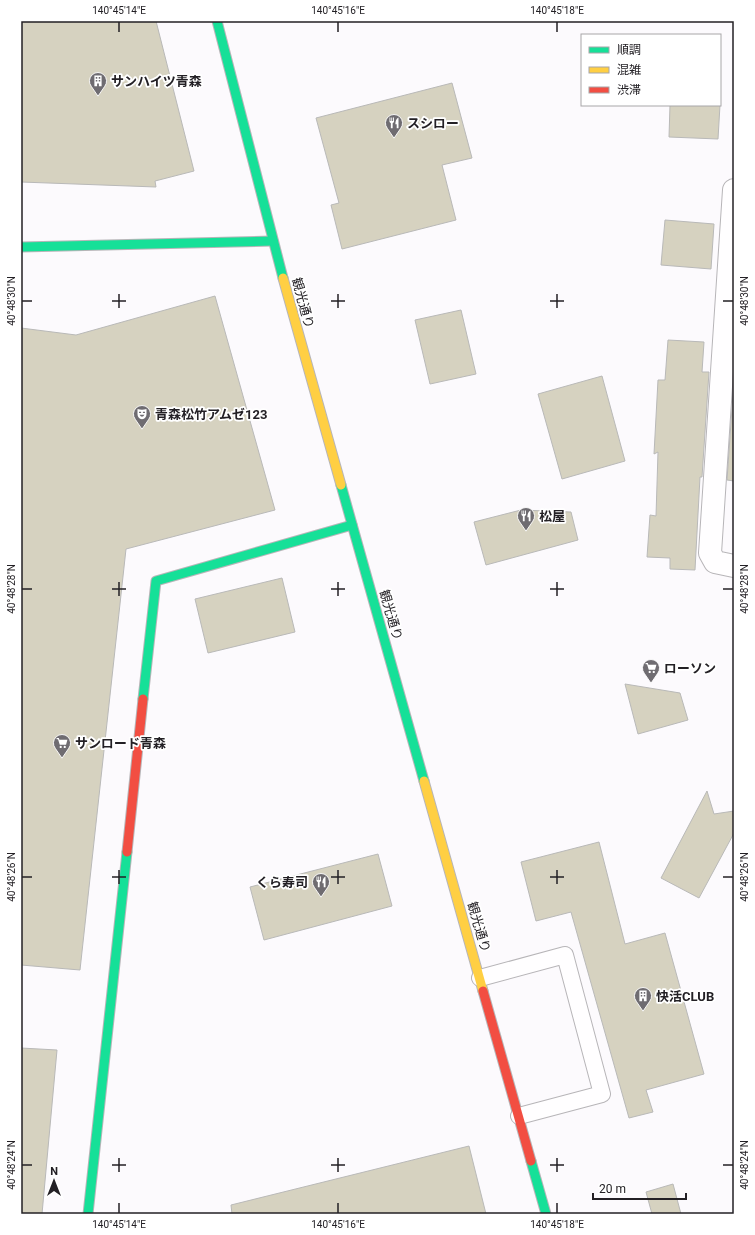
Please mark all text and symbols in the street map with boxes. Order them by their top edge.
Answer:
text: 140°45'14"E [92,5,146,16]
text: 140°45'16"E [311,5,365,16]
text: 140°45'18"E [530,5,584,16]
legend [581,34,721,106]
text: 順調 [617,43,641,57]
text: 混雑 [617,63,641,77]
building icon: サンハイツ青森 [88,71,108,96]
place label: サンハイツ青森 [111,74,202,89]
text: 渋滞 [617,83,641,97]
restaurant icon: スシロー [384,113,404,138]
place label: スシロー [407,116,459,131]
text: 40°48'30"N [6,276,17,326]
street label: 観光通り [289,276,317,330]
text: 40°48'30"N [739,276,750,326]
theatre icon: 青森松竹アムゼ123 [132,404,152,429]
place label: 青森松竹アムゼ123 [155,407,267,422]
restaurant icon: 松屋 [516,506,536,531]
place label: 松屋 [539,509,565,524]
text: 40°48'28"N [6,564,17,614]
text: 40°48'28"N [739,564,750,614]
street label: 観光通り [377,588,405,642]
supermarket icon: ローソン [641,658,661,683]
place label: ローソン [664,661,716,676]
supermarket icon: サンロード青森 [52,733,72,758]
place label: サンロード青森 [75,736,166,751]
text: 40°48'26"N [6,852,17,902]
text: 40°48'26"N [739,852,750,902]
restaurant icon: くら寿司 [311,872,331,897]
place label: くら寿司 [256,875,308,890]
street label: 観光通り [465,900,493,954]
building icon: 快活CLUB [633,986,653,1011]
place label: 快活CLUB [656,989,714,1004]
text: 40°48'24"N [6,1140,17,1190]
text: 40°48'24"N [739,1140,750,1190]
north arrow [34,1161,74,1201]
text: N [50,1165,58,1178]
scale bar [593,1175,686,1201]
text: 20 m [599,1182,626,1196]
text: 140°45'14"E [92,1219,146,1230]
text: 140°45'16"E [311,1219,365,1230]
text: 140°45'18"E [530,1219,584,1230]

